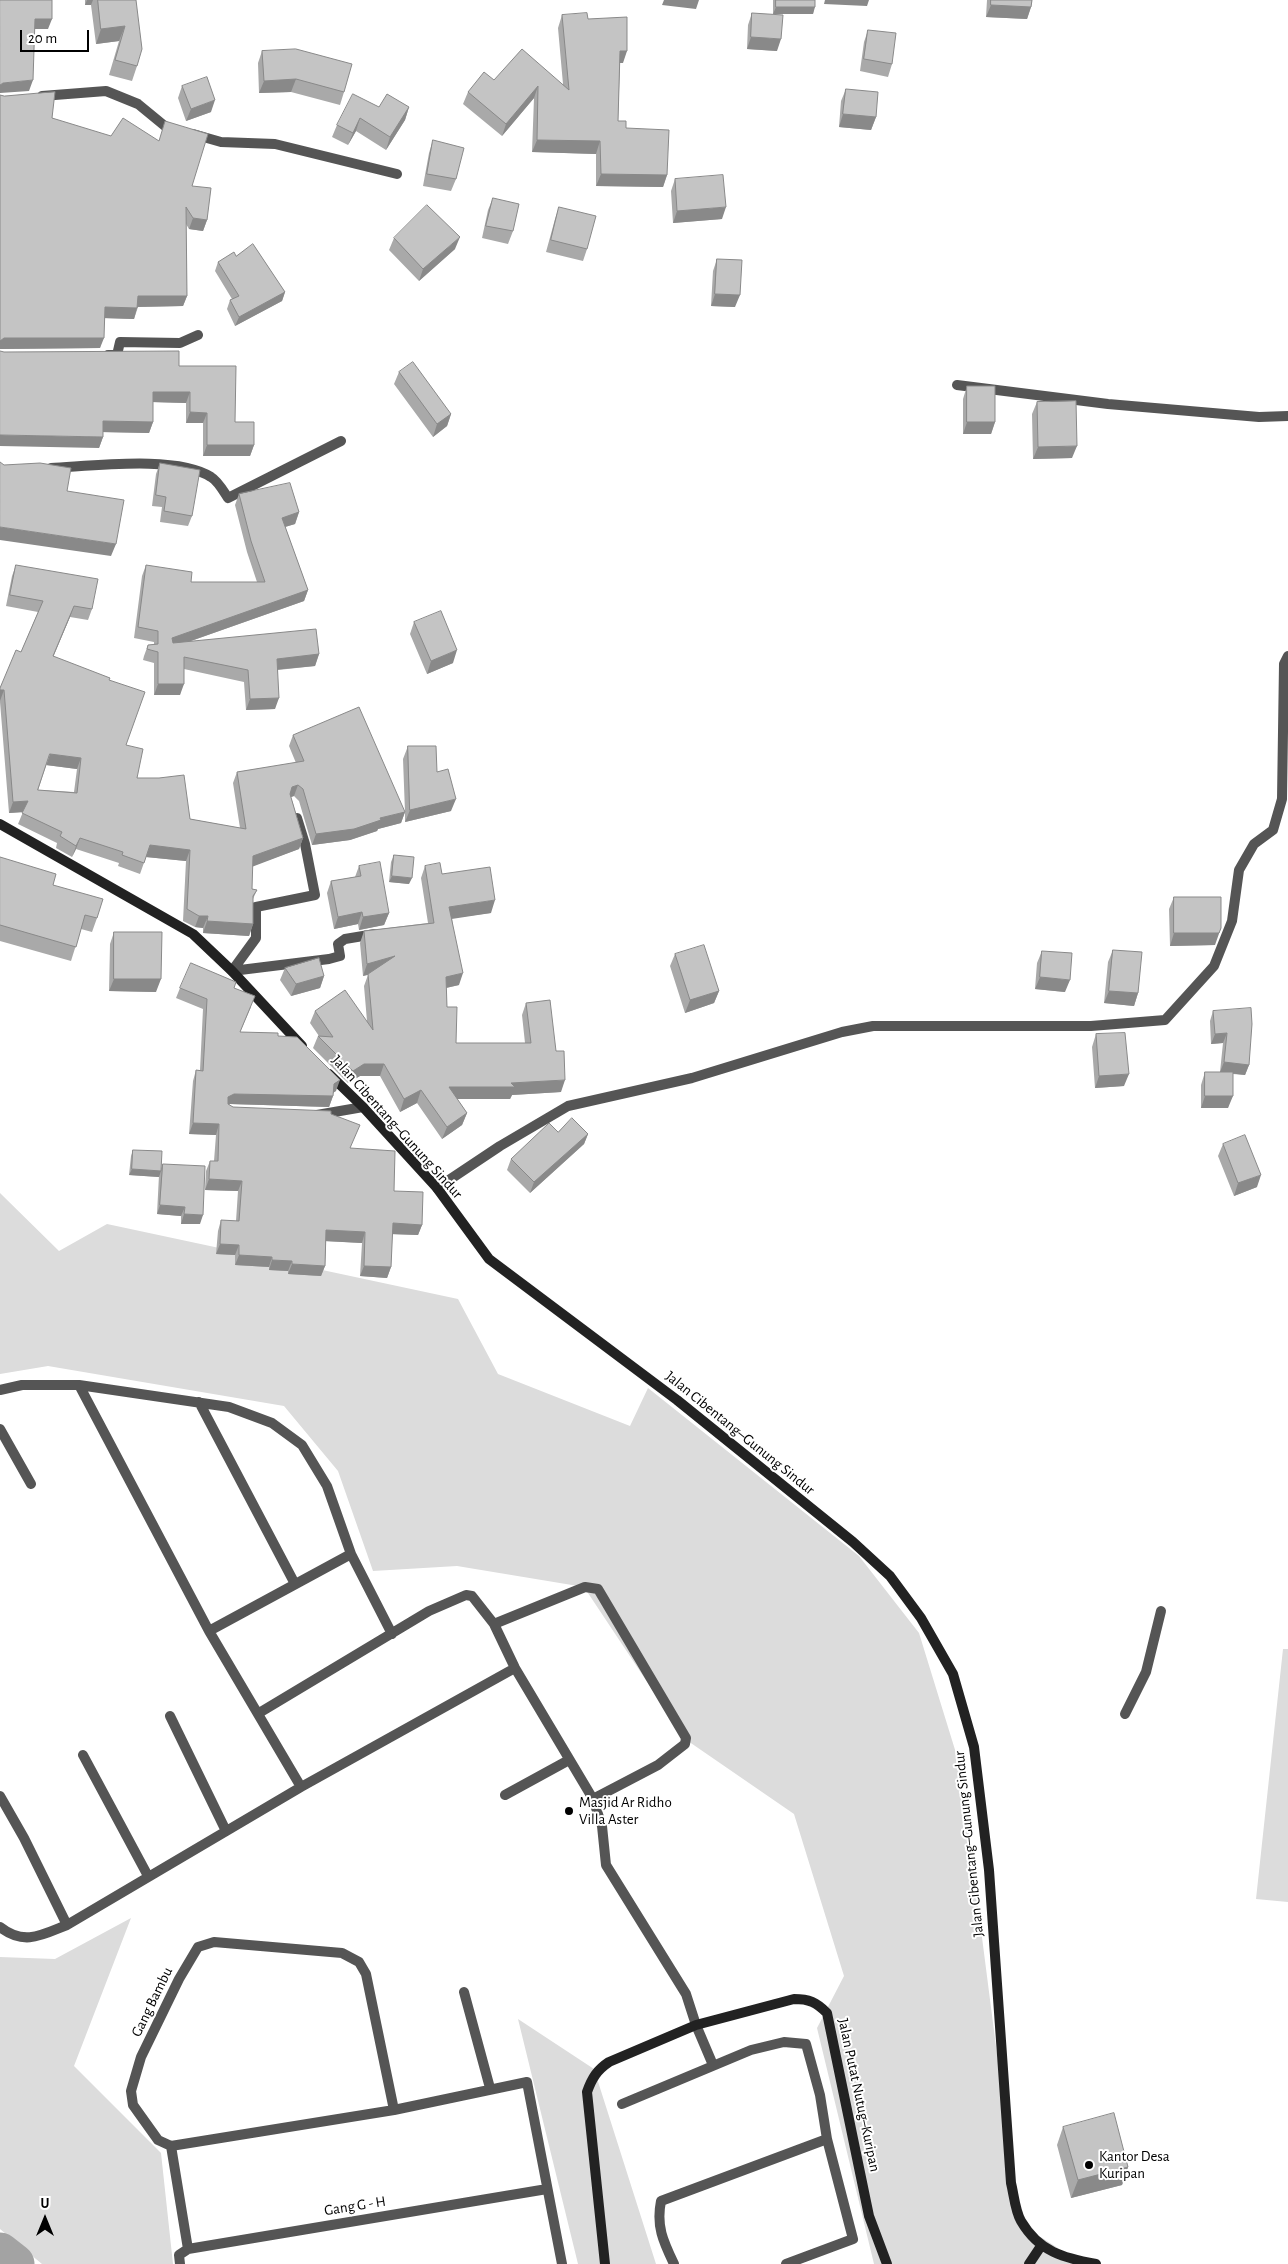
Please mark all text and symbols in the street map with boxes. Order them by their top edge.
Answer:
scale bar [22,20,91,52]
text: 20 m [28,31,57,46]
street label: Jalan Cibentang–Gunung Sindur [328,1051,466,1203]
street label: Jalan Cibentang–Gunung Sindur [662,1367,818,1499]
street label: Jalan Cibentang–Gunung Sindur [950,1750,988,1938]
place label: Masjid Ar Ridho Villa Aster [579,1793,672,1828]
marker: Masjid Ar Ridho Villa Aster [563,1805,575,1817]
street label: Gang Bambu [127,1964,177,2040]
street label: Jalan Putat Nutug–Kuripan [834,2017,884,2173]
place label: Kantor Desa Kuripan [1099,2147,1170,2182]
marker: Kantor Desa Kuripan [1083,2159,1095,2171]
street label: Gang G - H [323,2192,387,2220]
north arrow [20,2194,70,2244]
text: U [41,2197,49,2211]

